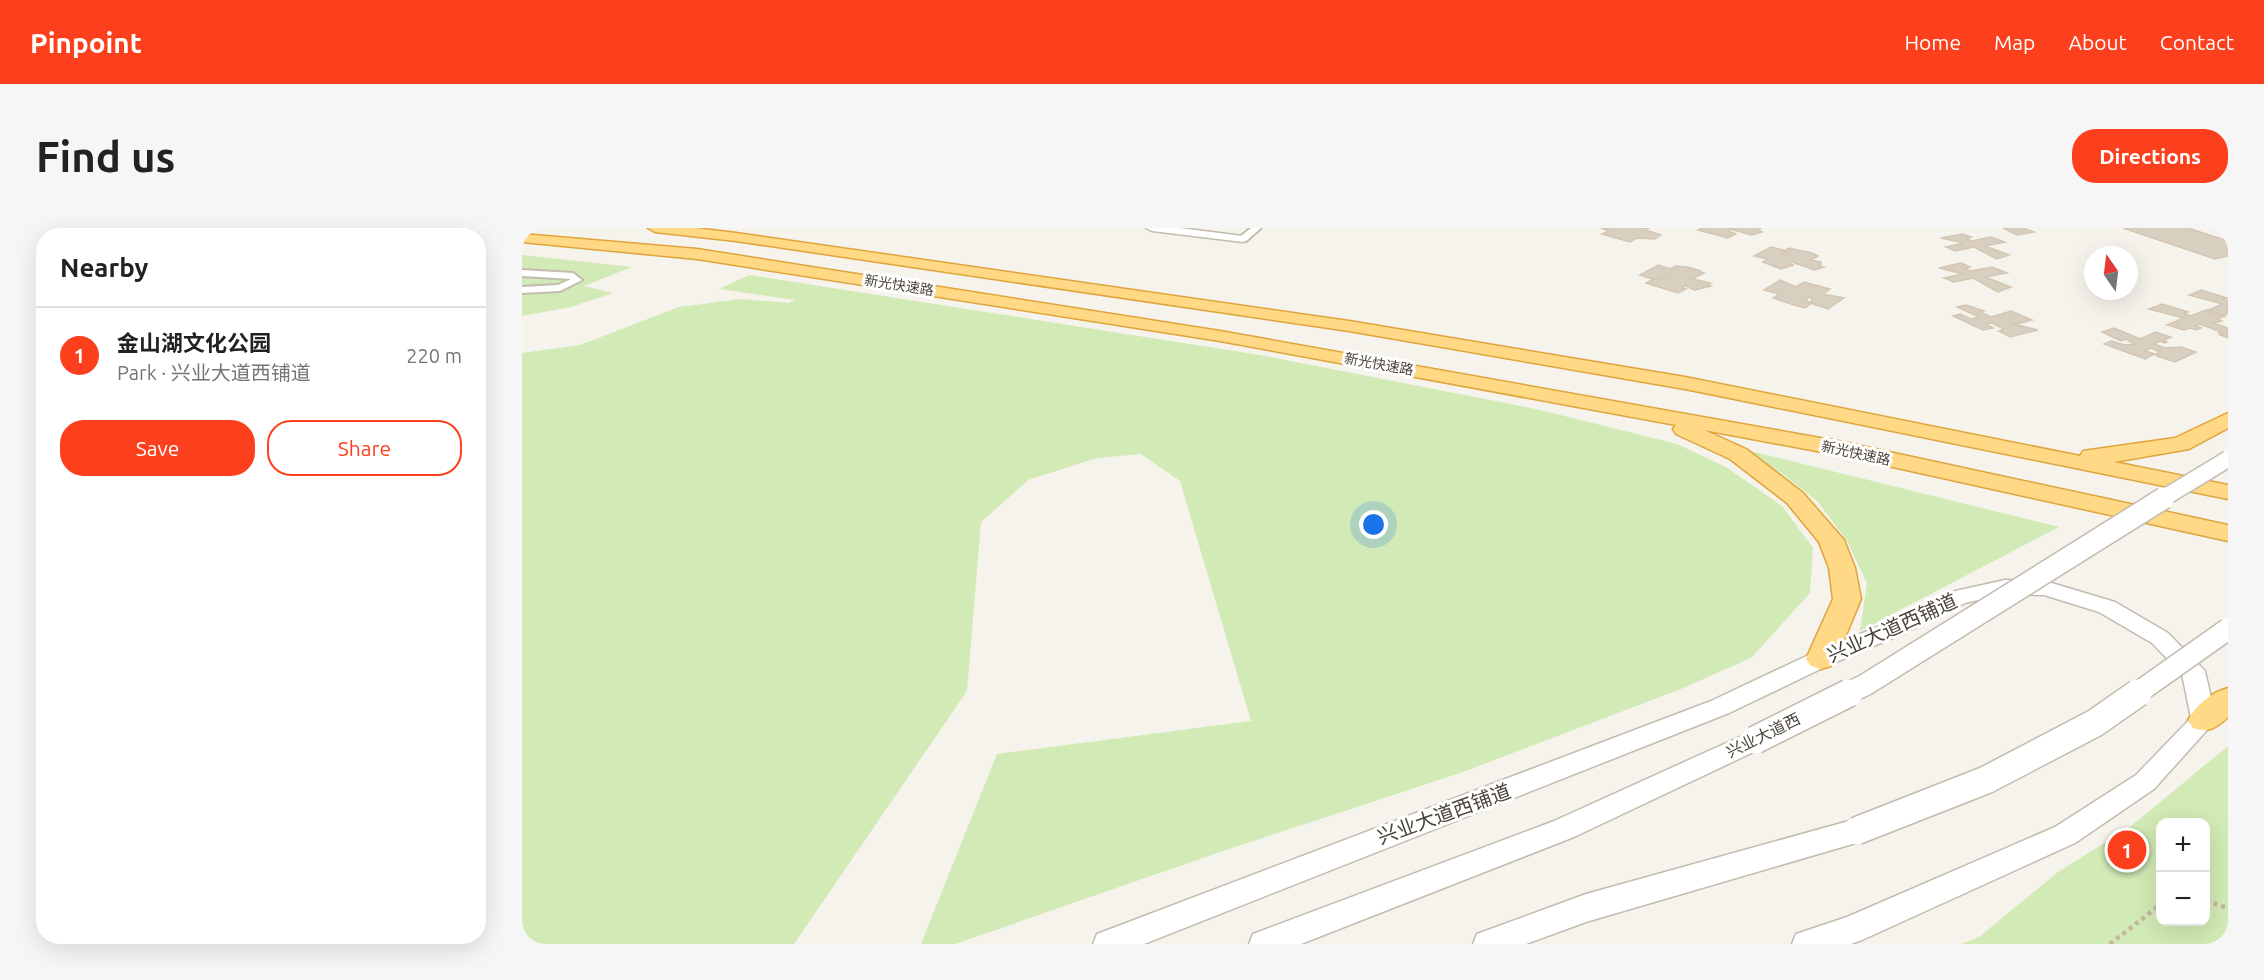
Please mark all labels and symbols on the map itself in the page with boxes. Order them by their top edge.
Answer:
north arrow [2084,246,2138,300]
street label: 新光快速路 [863,272,935,298]
street label: 新光快速路 [1343,350,1415,378]
street label: 新光快速路 [1820,438,1892,468]
your location [1359,510,1388,539]
street label: 兴业大道西铺道 [1823,589,1960,667]
street label: 兴业大道西 [1723,709,1803,761]
street label: 兴业大道西铺道 [1374,779,1514,848]
pin: 1 [2108,828,2146,872]

